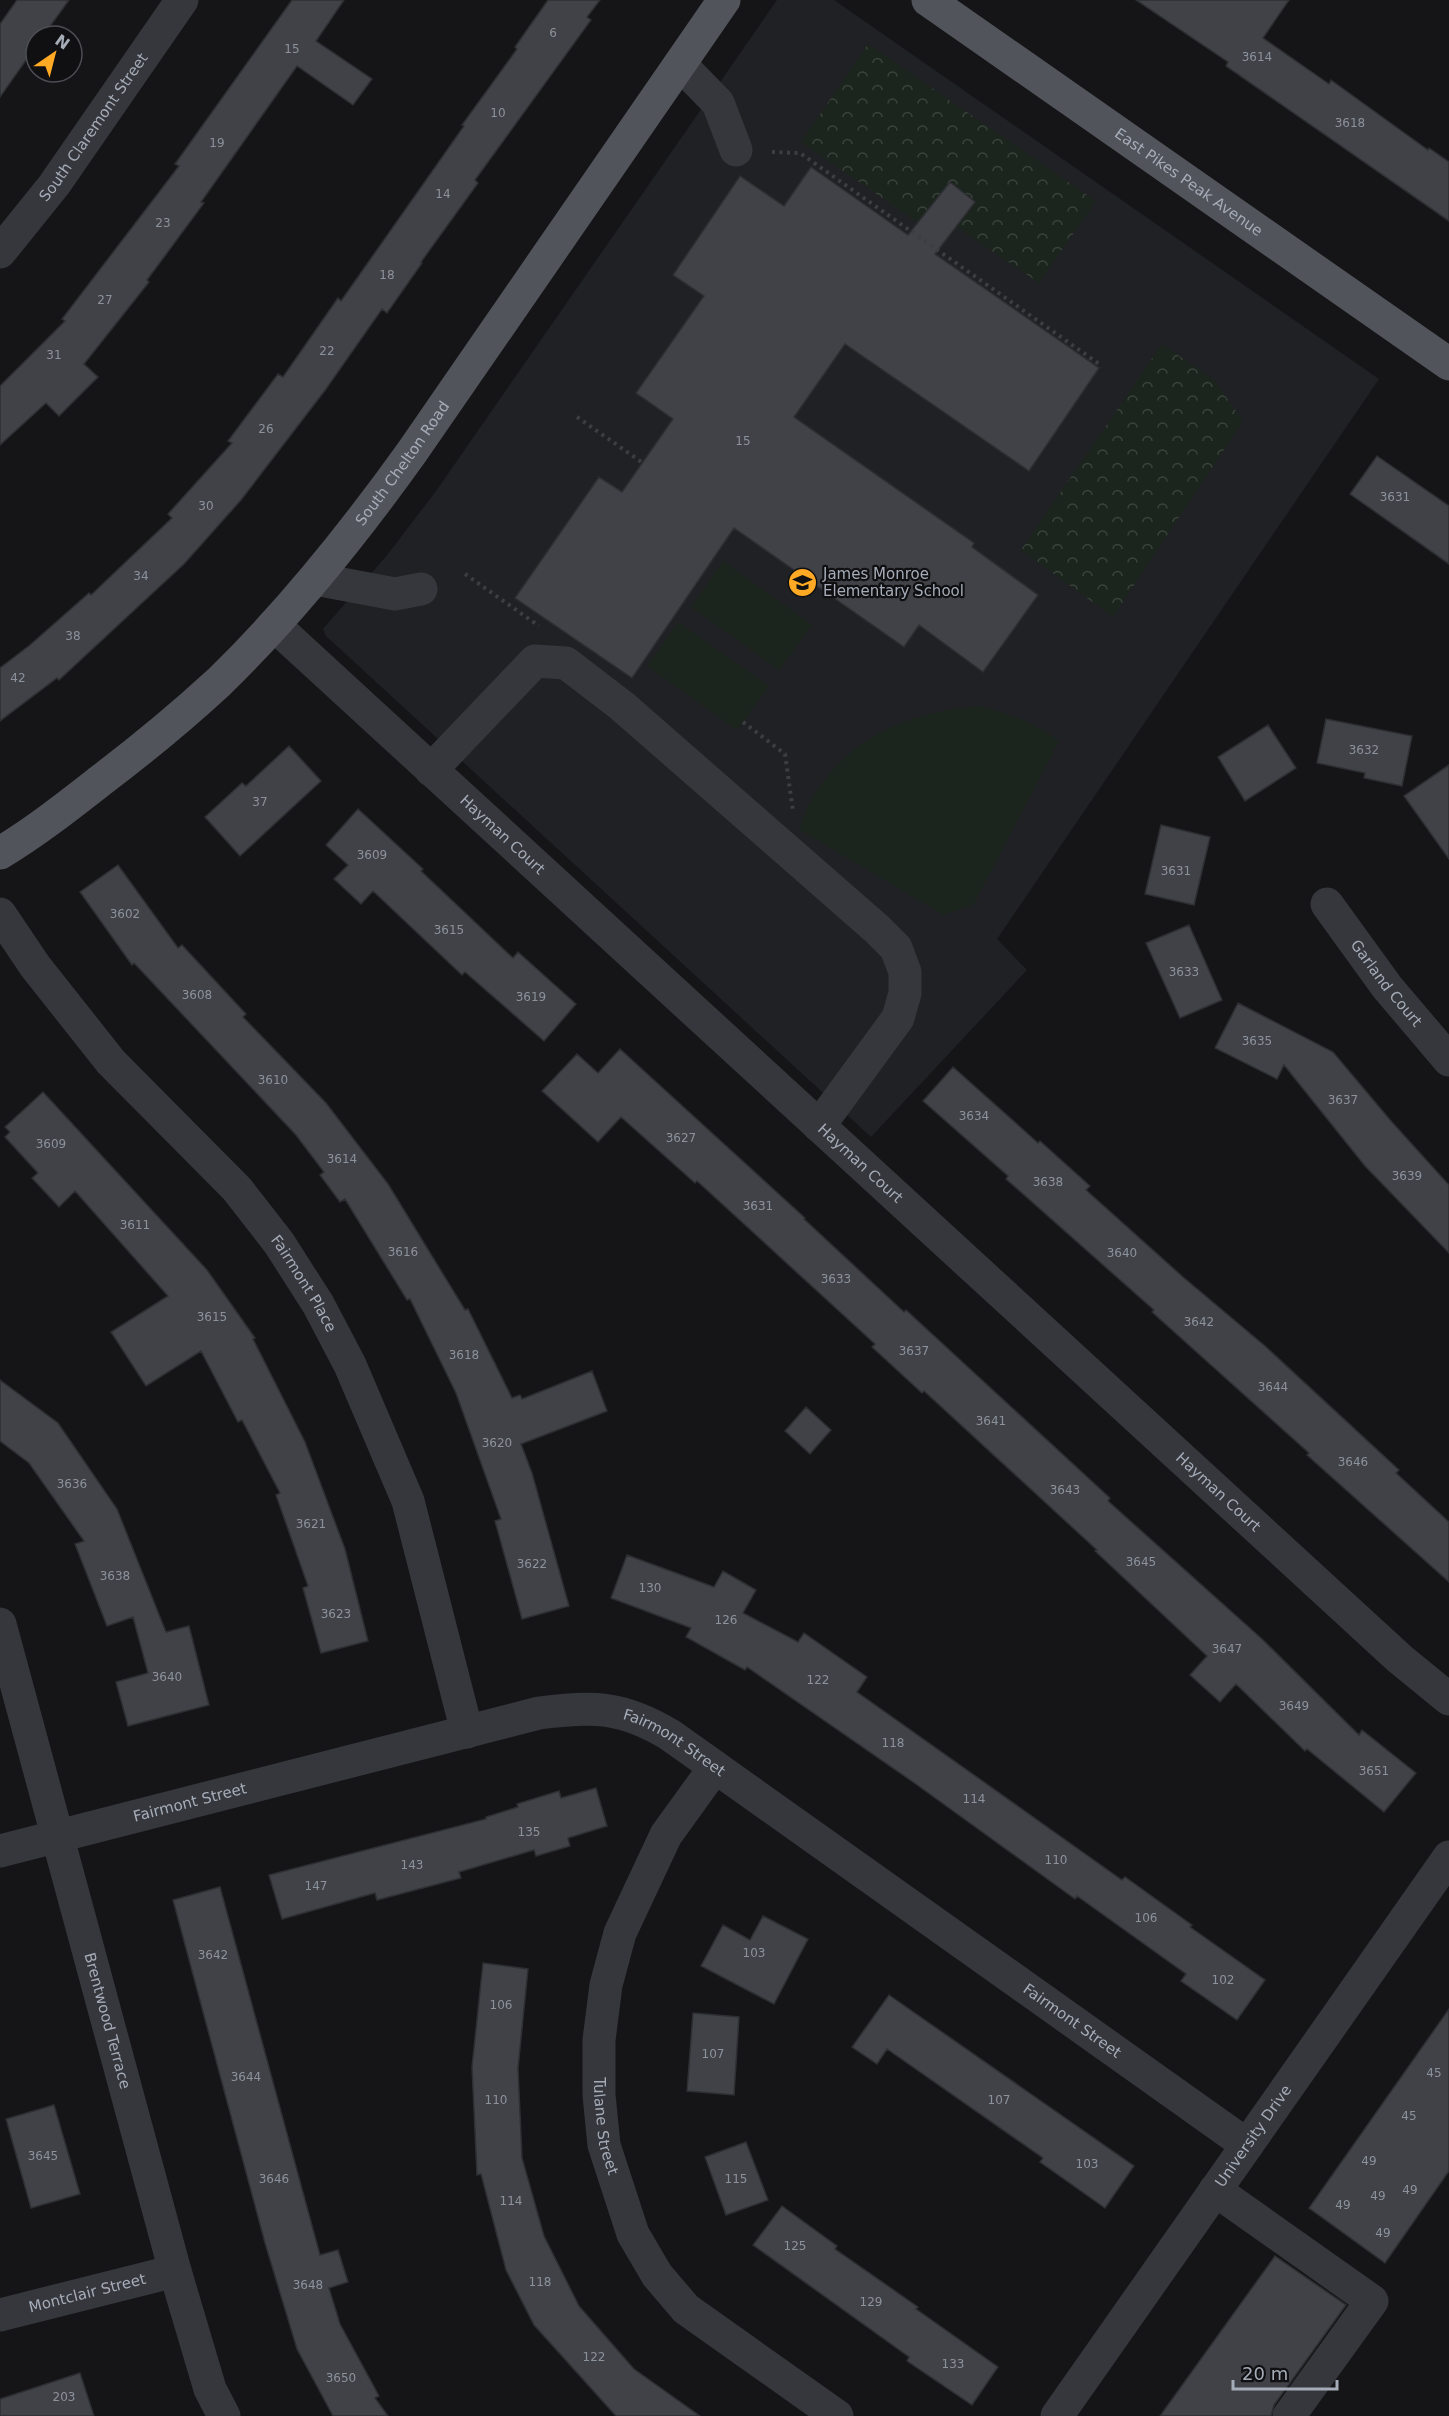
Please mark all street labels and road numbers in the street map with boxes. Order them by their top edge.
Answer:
street label: South Claremont Street [35,49,152,205]
street label: East Pikes Peak Avenue [1111,124,1266,240]
street label: South Chelton Road [352,398,453,529]
street label: Hayman Court [456,791,549,878]
street label: Garland Court [1347,936,1426,1030]
street label: Hayman Court [814,1120,907,1207]
street label: Fairmont Place [267,1231,340,1335]
street label: Hayman Court [1172,1449,1264,1536]
street label: Fairmont Street [621,1705,729,1780]
street label: Fairmont Street [131,1779,248,1826]
street label: Brentwood Terrace [80,1951,134,2091]
street label: Fairmont Street [1020,1980,1125,2062]
street label: Tulane Street [590,2076,622,2177]
street label: University Drive [1211,2081,1295,2191]
street label: Montclair Street [27,2270,148,2316]

